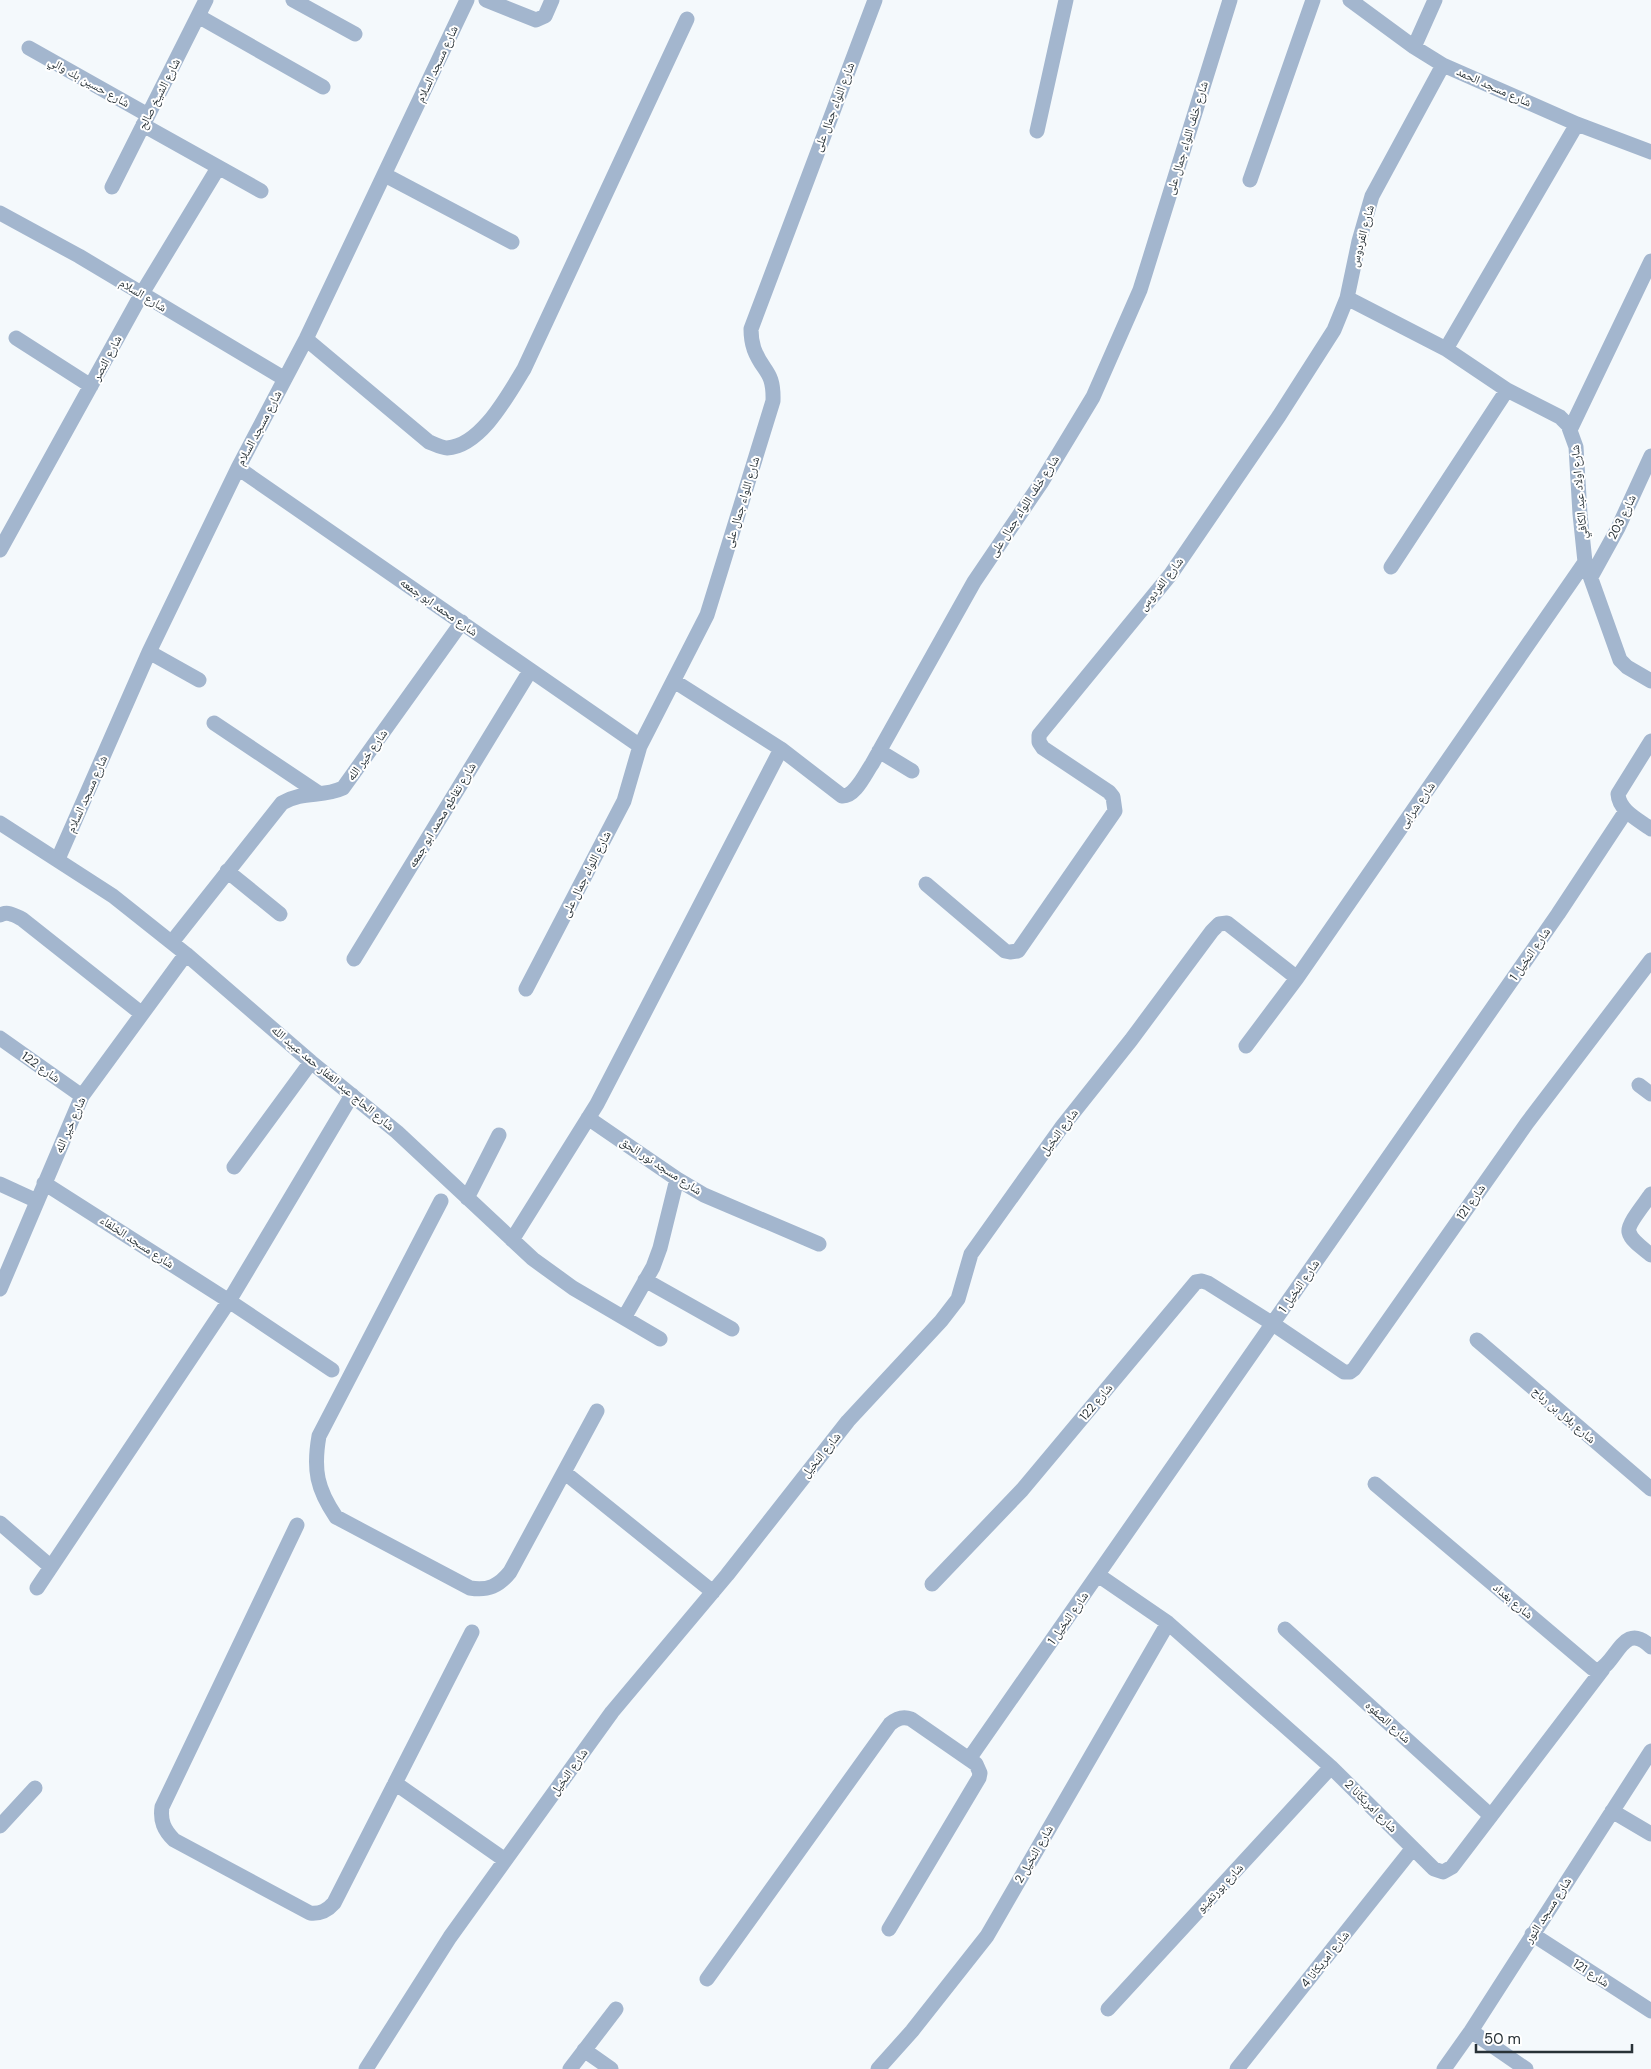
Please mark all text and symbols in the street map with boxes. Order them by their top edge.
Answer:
street label: شارع مسجد السلام [412,23,462,105]
street label: شارع حسين بك والي [44,53,133,113]
street label: شارع الشيخ صالح [134,56,184,132]
street label: شارع اللواء جمال على [810,60,858,154]
street label: شارع مسجد الحمد [1454,63,1534,111]
street label: شارع خلف اللواء جمال على [1162,79,1212,197]
street label: شارع الفردوس [1346,203,1378,269]
street label: شارع السلام [116,275,170,315]
street label: شارع النصر [88,332,126,384]
street label: شارع مسجد السلام [232,388,286,468]
street label: شارع اولاد عبد الكافي [1567,444,1593,540]
street label: شارع خلف اللواء جمال على [985,452,1063,560]
street label: شارع اللواء جمال على [721,454,763,550]
street label: شارع 203 [1604,492,1640,542]
street label: شارع الفردوس [1135,554,1187,614]
street label: شارع محمد ابو جمعه [397,574,481,640]
street label: شارع خير الله [343,726,391,784]
street label: شارع مسجد السلام [63,753,111,835]
street label: شارع تقاطع محمد ابو جمعه [404,759,480,871]
street label: شارع شرابى [1395,779,1439,831]
street label: شارع اللواء جمال على [557,828,615,920]
street label: شارع النخيل 1 [1506,924,1554,984]
street label: شارع الحاج عبد الغفار حمد عبيد الله [268,1022,398,1134]
street label: شارع 122 [19,1048,64,1086]
street label: شارع خير الله [51,1094,90,1156]
street label: شارع النخيل [1036,1105,1082,1159]
street label: شارع مسجد نور الحق [617,1134,705,1198]
street label: شارع 121 [1453,1181,1489,1223]
street label: شارع مسجد الخلفاء [97,1212,177,1272]
street label: شارع النخيل 1 [1275,1256,1323,1316]
street label: شارع 122 [1076,1380,1116,1424]
street label: شارع بلال بن رباح [1529,1383,1599,1447]
street label: شارع النخيل [798,1429,844,1481]
street label: شارع بغداد [1490,1580,1537,1623]
street label: شارع النخيل 1 [1044,1588,1092,1648]
street label: شارع الصفوه [1362,1697,1414,1747]
street label: شارع النخيل [547,1745,591,1799]
street label: شارع امريكانا 2 [1341,1776,1401,1836]
street label: شارع النخيل 2 [1011,1822,1057,1886]
street label: شارع بورتفينو [1193,1860,1247,1916]
street label: شارع مسجد النور [1520,1874,1575,1947]
street label: شارع امريكانا 4 [1297,1927,1353,1991]
street label: شارع 121 [1570,1955,1612,1991]
scale bar [1476,2022,1632,2054]
text: 50 m [1484,2029,1521,2049]

